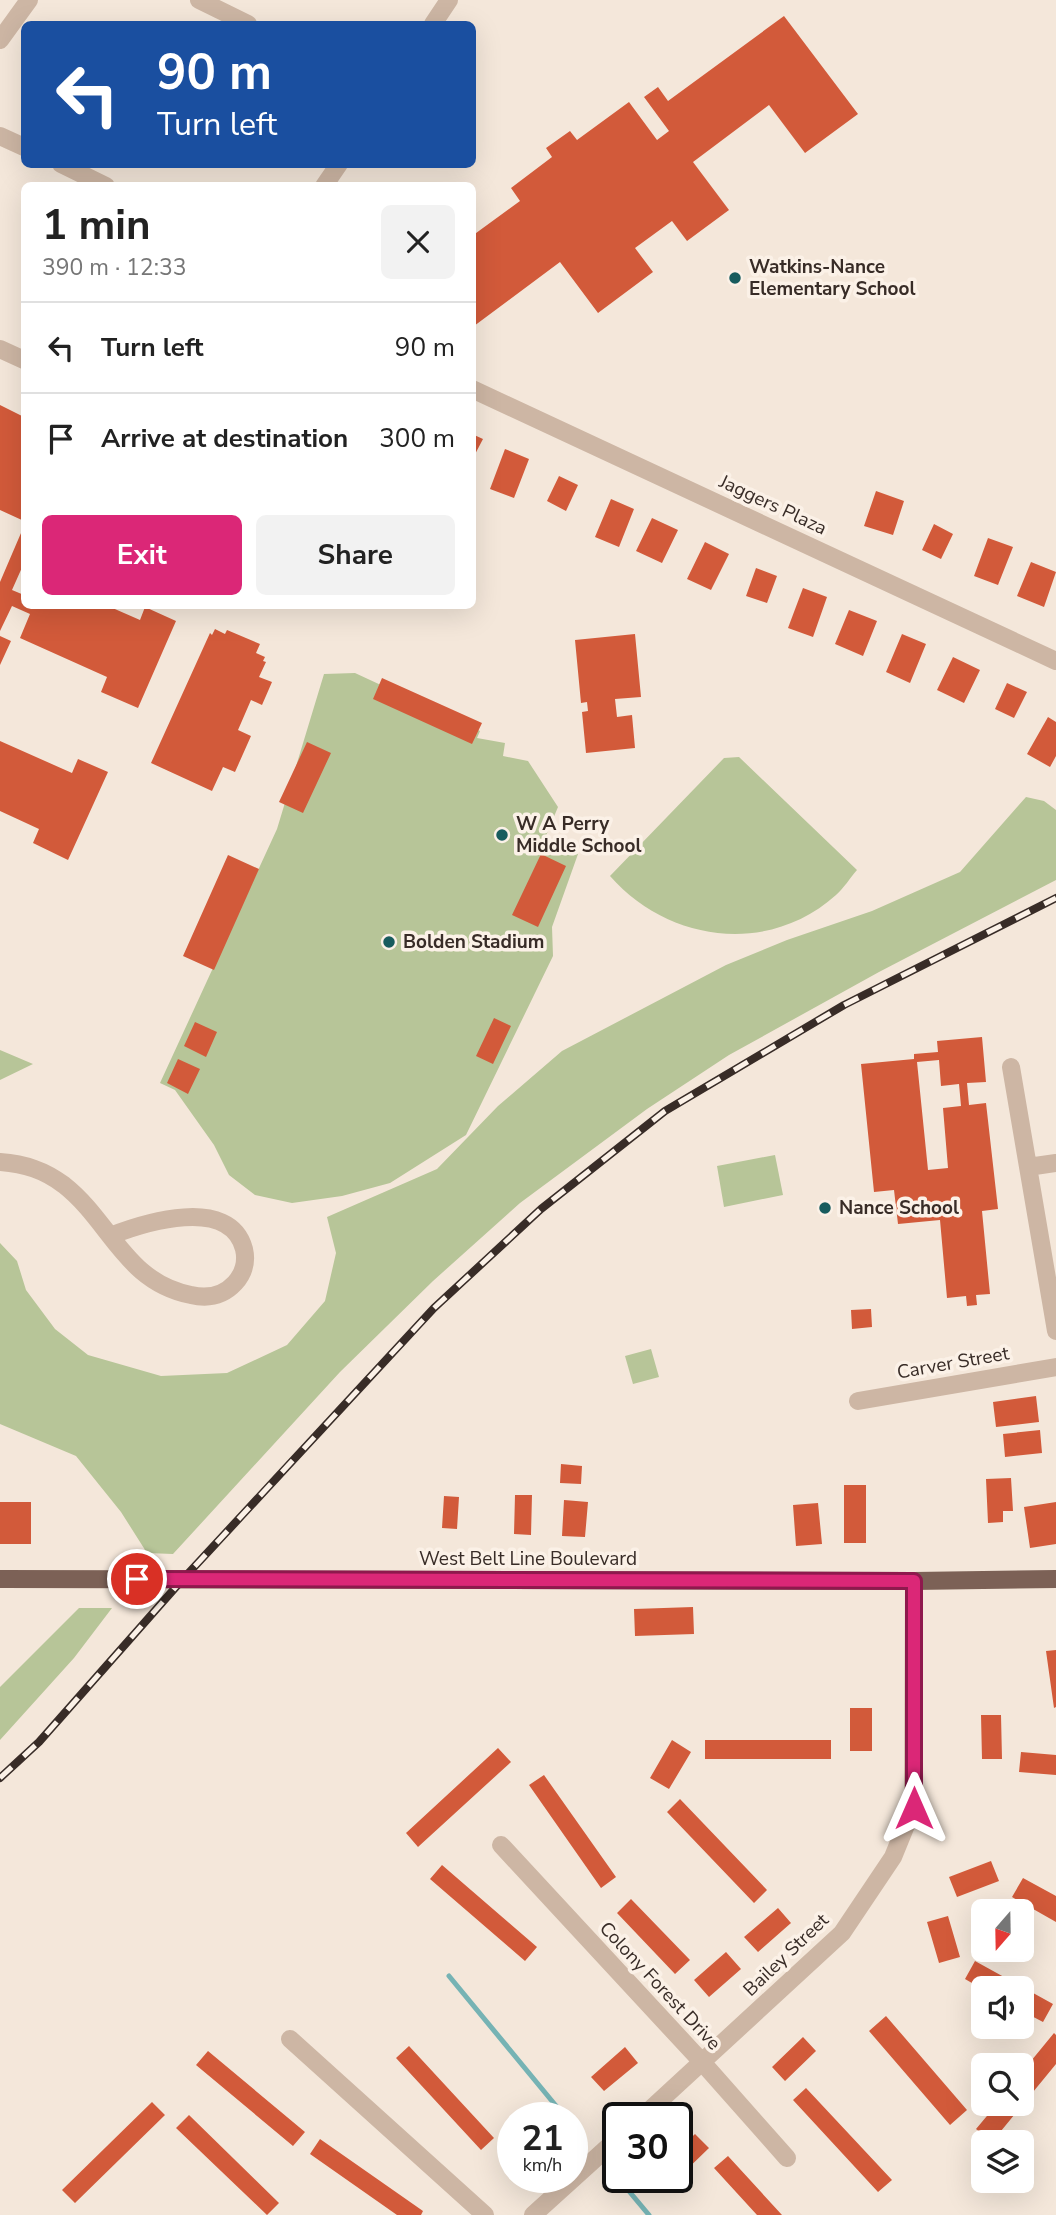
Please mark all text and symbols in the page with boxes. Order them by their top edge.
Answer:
text: 90 m [157,39,272,106]
icon: left [42,49,133,140]
text: Turn left [157,103,277,146]
text: 1 min [42,197,151,254]
button: close [381,205,455,279]
text: 390 m · 12:33 [42,252,187,283]
place label: Watkins-Nance Elementary School [749,254,916,302]
marker: Watkins-Nance Elementary School [727,270,743,286]
icon: left [42,329,80,367]
text: Turn left [101,330,204,365]
text: 90 m [395,330,455,365]
icon: arrive [42,420,80,458]
text: Arrive at destination [101,421,348,456]
text: 300 m [379,421,455,456]
street label: Jaggers Plaza [714,468,831,541]
button: Exit [42,515,242,595]
button: Share [256,515,455,595]
place label: W A Perry Middle School [516,811,642,859]
marker: W A Perry Middle School [494,827,510,843]
place label: Bolden Stadium [403,929,544,955]
marker: Bolden Stadium [381,934,397,950]
place label: Nance School [839,1195,959,1221]
marker: Nance School [817,1200,833,1216]
street label: Carver Street [895,1340,1011,1386]
street label: West Belt Line Boulevard [419,1546,637,1572]
pin [107,1549,167,1609]
icon: arrive [118,1560,156,1598]
position arrow [877,1771,951,1845]
north arrow [971,1899,1034,1962]
map controls [971,1899,1034,2193]
street label: Bailey Street [738,1907,835,2002]
street label: Colony Forest Drive [593,1916,727,2056]
button: sound [971,1976,1034,2039]
button: search [971,2053,1034,2116]
speed limit sign: 30 [602,2102,693,2193]
text: 21 [521,2115,564,2162]
button: layers [971,2130,1034,2193]
text: km/h [523,2153,562,2177]

